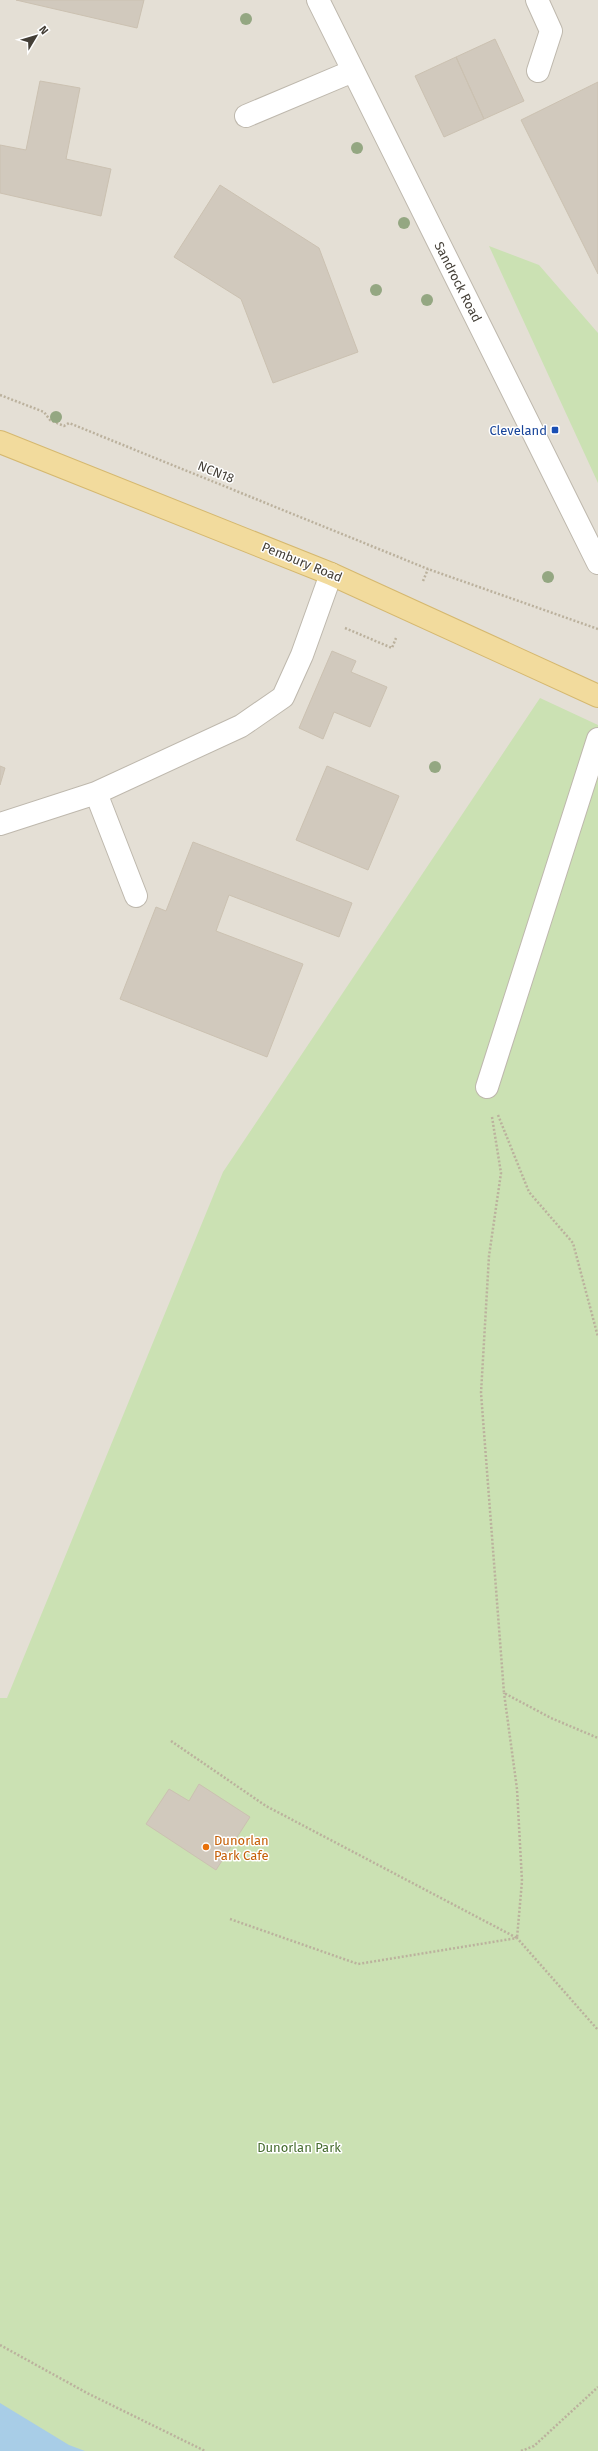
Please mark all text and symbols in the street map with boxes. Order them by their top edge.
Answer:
north arrow [16,16,56,56]
text: N [36,23,51,37]
street label: Sandrock Road [431,239,485,325]
place label: Cleveland [489,423,547,438]
marker: Cleveland [550,425,560,435]
street label: NCN18 [196,458,236,486]
street label: Pembury Road [260,539,344,585]
place label: Dunorlan Park Cafe [214,1833,269,1863]
marker: Dunorlan Park Cafe [201,1842,211,1852]
park label: Dunorlan Park [257,2140,341,2155]

